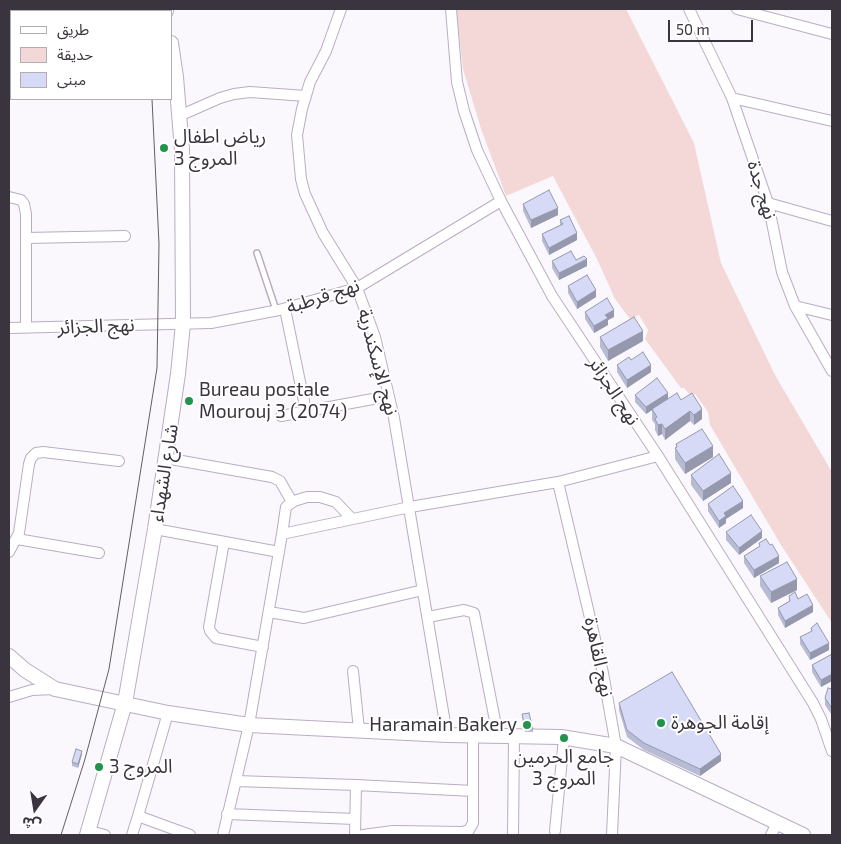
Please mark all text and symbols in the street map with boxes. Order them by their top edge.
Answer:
legend [10,10,172,100]
scale bar [671,10,756,42]
text: طريق [57,20,89,38]
text: 50 m [676,20,710,38]
text: حديقة [57,45,93,63]
text: مبنى [57,70,86,88]
place label: رياض اطفال المروج 3 [174,126,266,170]
marker: رياض اطفال المروج 3 [158,142,170,154]
street label: نهج جدة [742,158,782,222]
street label: نهج قرطبة [284,274,362,318]
street label: نهج الإسكندرية [353,306,403,418]
street label: نهج الجزائر [57,313,135,339]
street label: نهج الجزائر [583,352,645,430]
place label: Bureau postale Mourouj 3 (2074) [199,379,347,423]
marker: Bureau postale Mourouj 3 (2074) [183,395,195,407]
street label: شارع الشهداء [145,422,183,524]
street label: نهج القاهرة [579,615,619,699]
place label: إقامة الجوهرة [671,712,769,734]
place label: Haramain Bakery [369,714,517,736]
marker: إقامة الجوهرة [655,717,667,729]
marker: Haramain Bakery [521,719,533,731]
marker: جامع الحرمين المروج 3 [558,732,570,744]
place label: جامع الحرمين المروج 3 [514,746,614,790]
place label: المروج 3 [109,756,172,778]
marker: المروج 3 [93,761,105,773]
north arrow [10,784,60,834]
text: ش [20,814,43,835]

